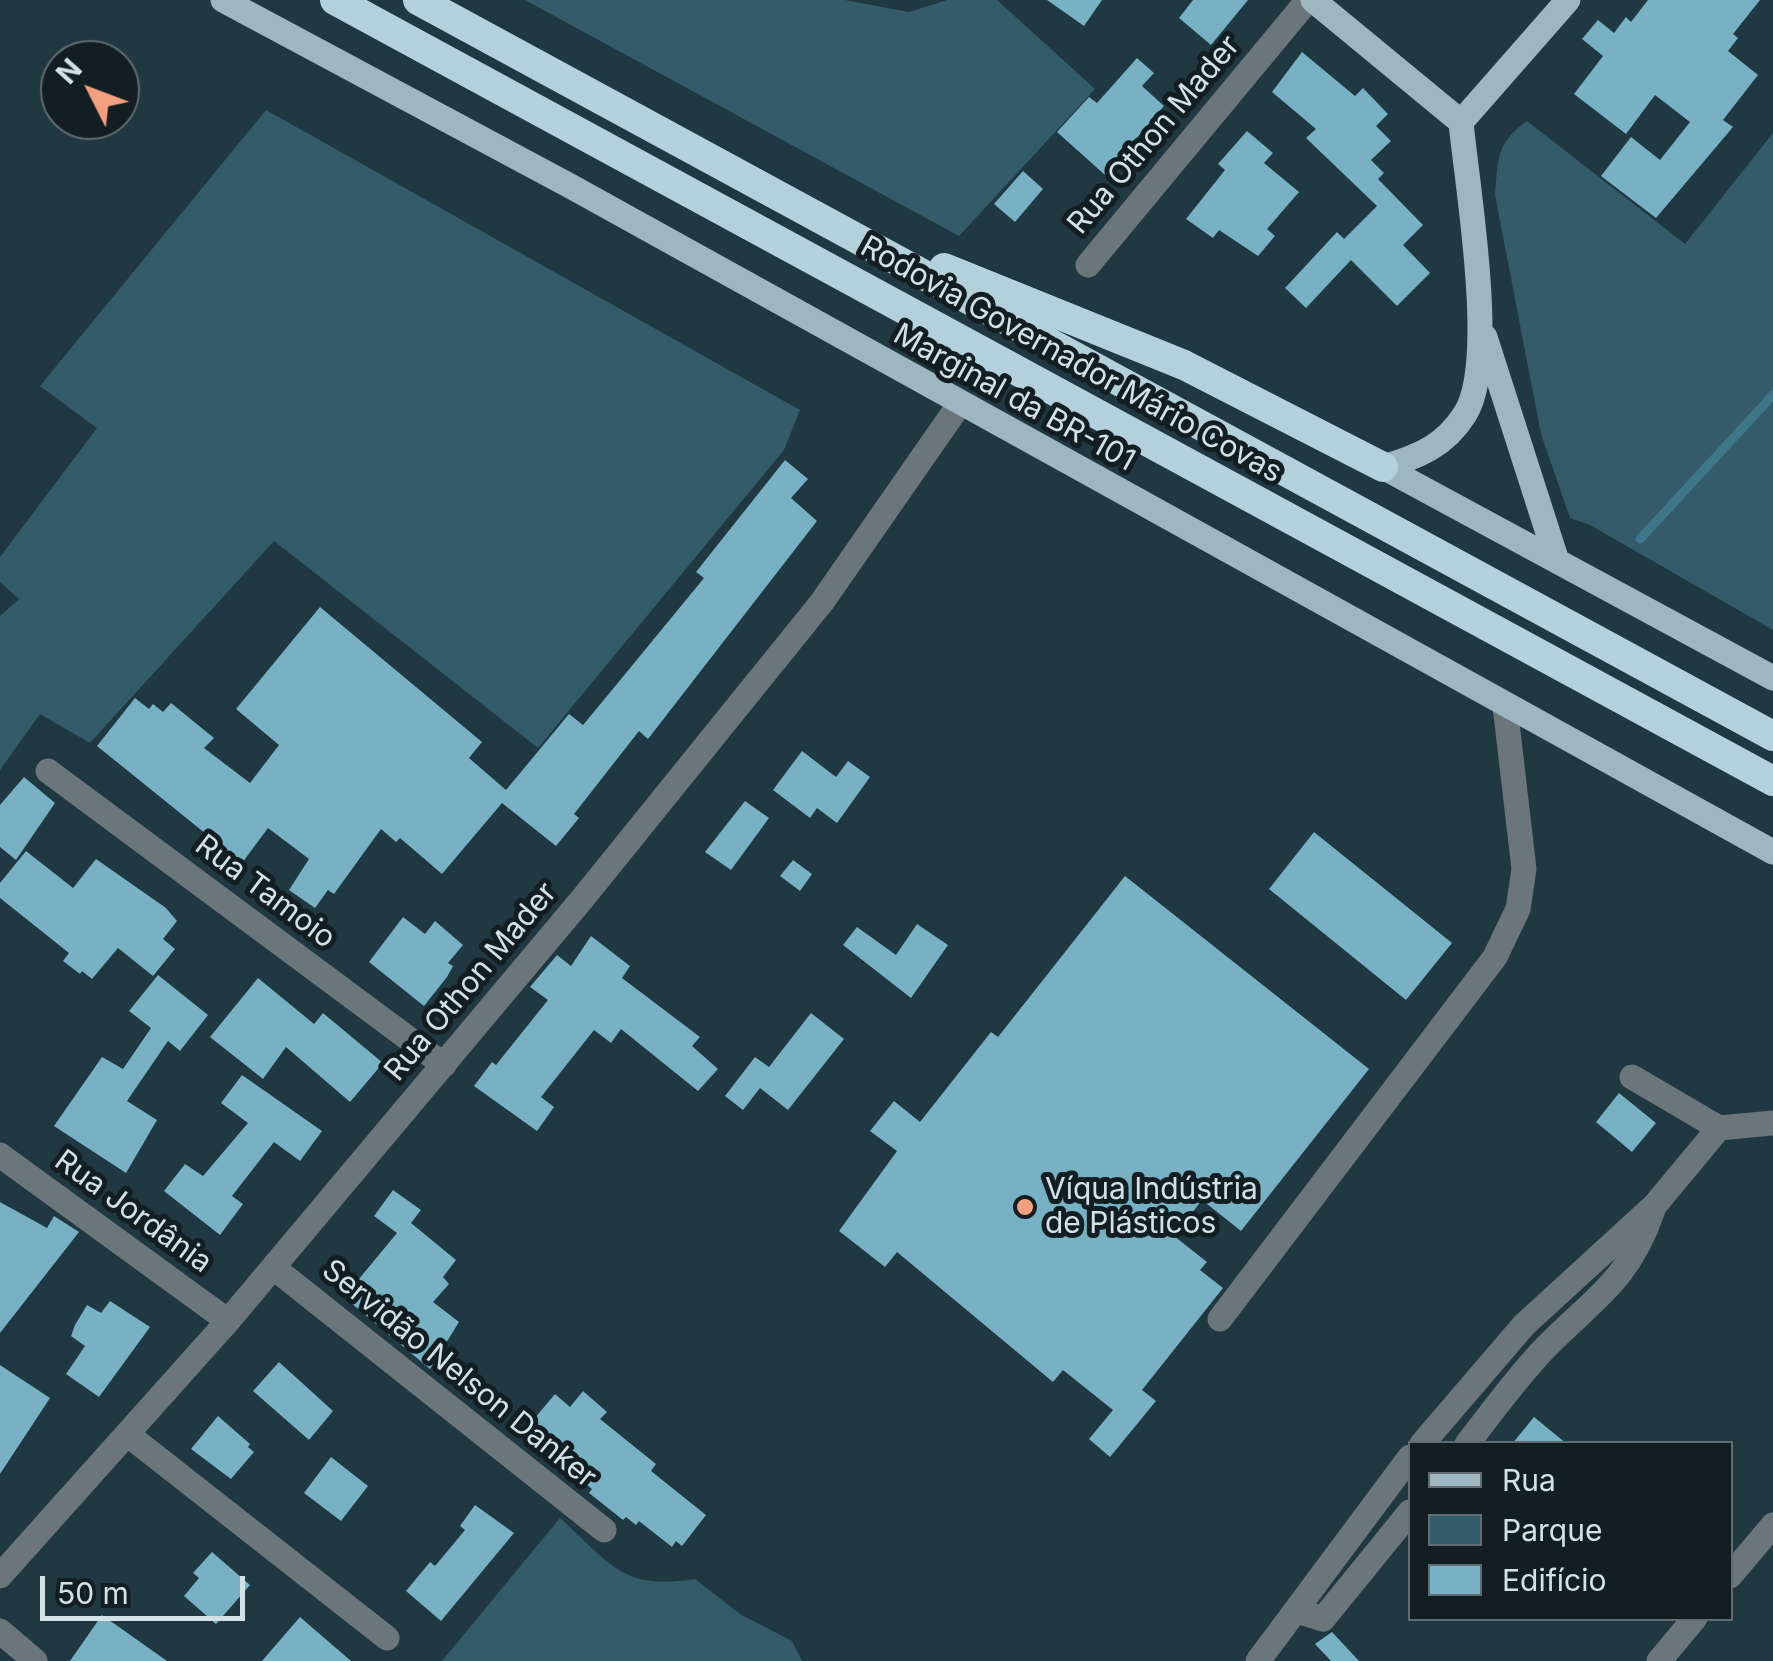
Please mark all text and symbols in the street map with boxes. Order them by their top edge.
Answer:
street label: Rua Othon Mader [1060,28,1248,242]
north arrow [40,40,140,140]
text: N [49,52,89,91]
street label: Rodovia Governador Mário Covas [854,229,1288,491]
street label: Marginal da BR-101 [887,317,1141,479]
street label: Rua Tamoio [188,828,342,956]
street label: Rua Othon Mader [377,875,565,1089]
street label: Rua Jordânia [47,1143,219,1281]
place label: Víqua Indústria de Plásticos [1045,1172,1258,1242]
marker: Víqua Indústria de Plásticos [1014,1196,1036,1218]
street label: Servidão Nelson Danker [315,1252,603,1496]
legend [1408,1441,1733,1621]
text: Rua [1502,1462,1556,1498]
text: Parque [1502,1512,1602,1548]
scale bar [45,1556,250,1618]
text: Edifício [1502,1562,1606,1598]
text: 50 m [57,1575,129,1611]

